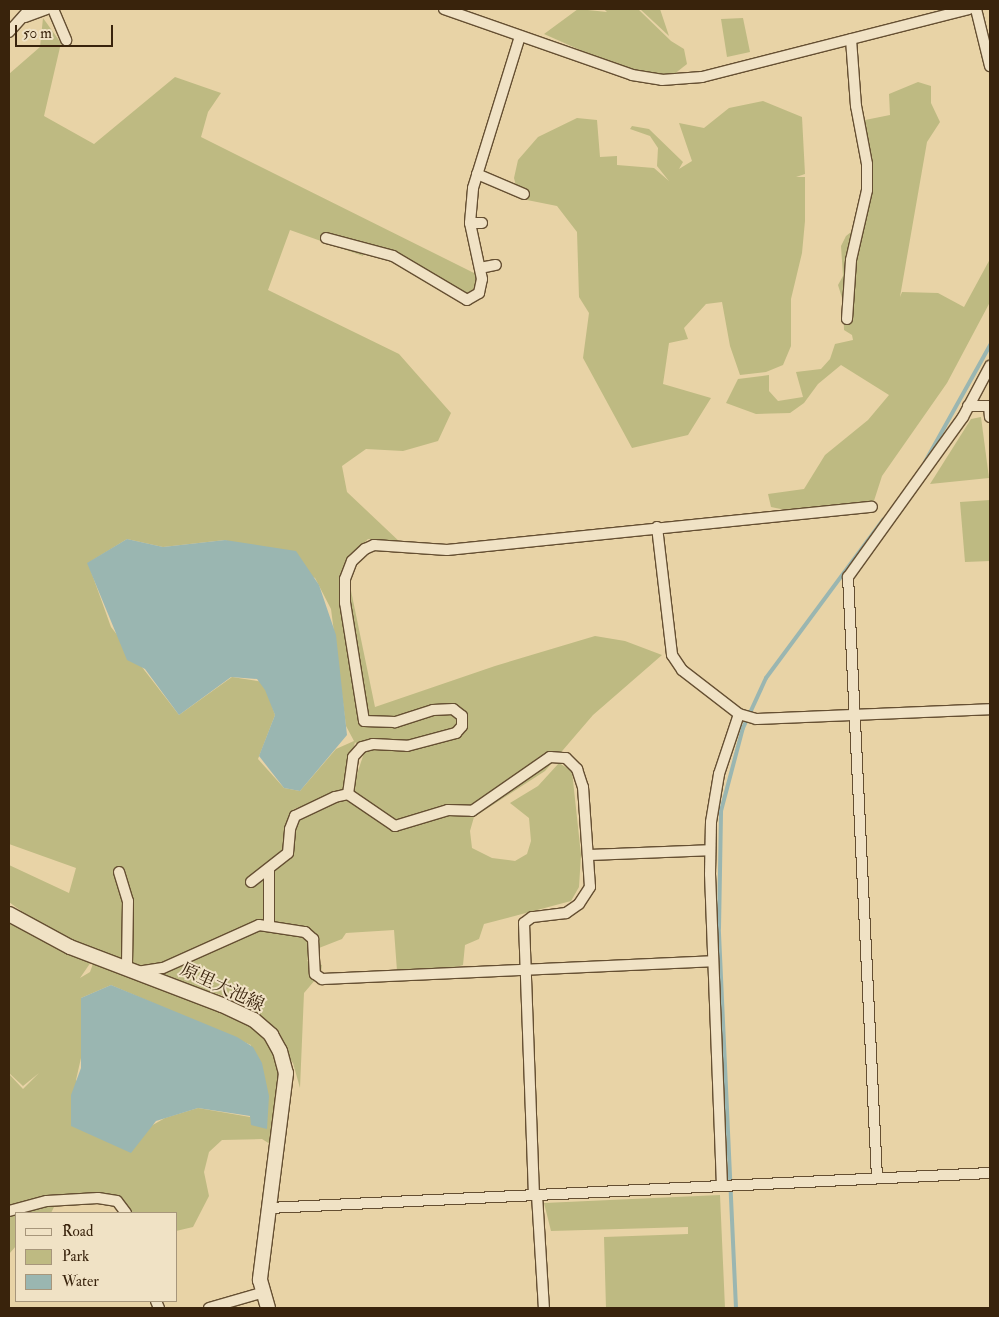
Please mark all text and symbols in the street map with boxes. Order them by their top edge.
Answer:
scale bar [18,15,115,47]
text: 50 m [23,24,52,43]
street label: 原里大池線 [177,959,267,1017]
legend [15,1212,178,1302]
text: Road [62,1222,93,1241]
text: Park [62,1247,89,1266]
text: Water [62,1272,99,1291]

